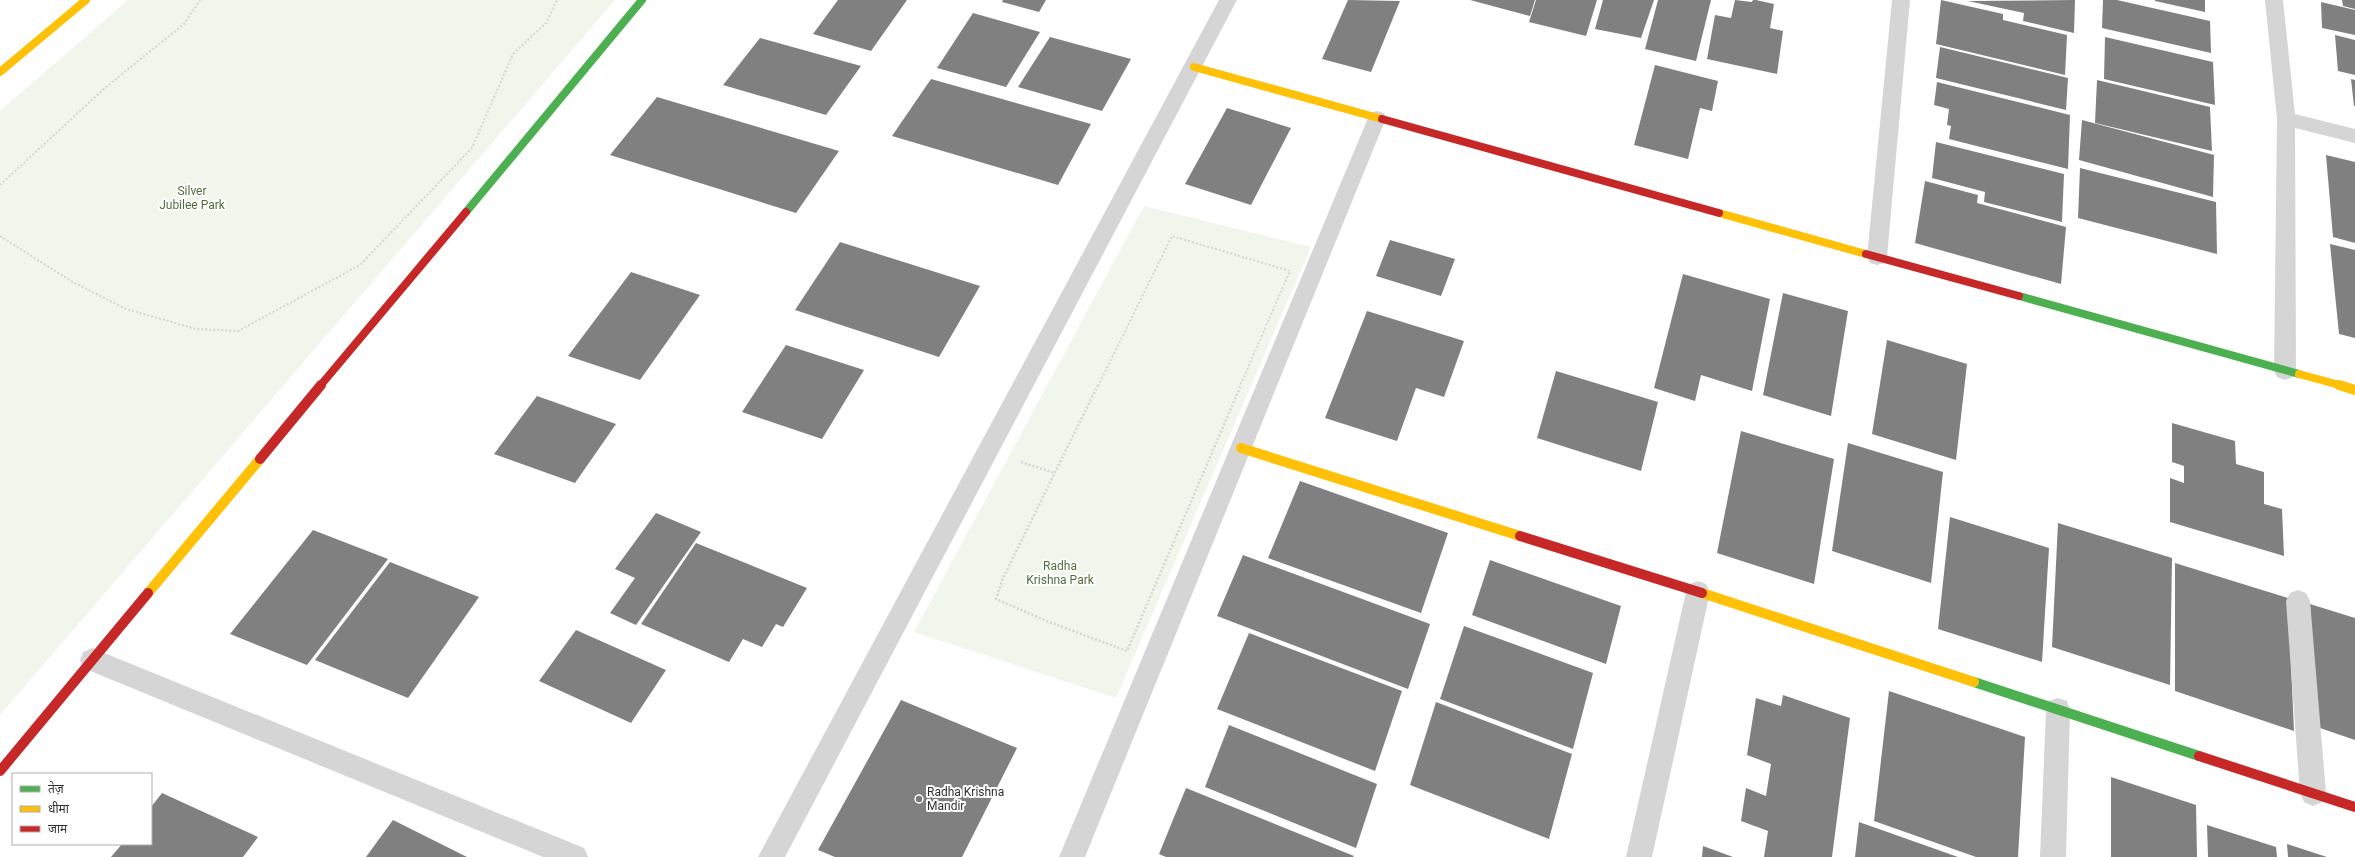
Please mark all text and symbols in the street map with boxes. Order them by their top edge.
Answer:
park label: Silver Jubilee Park [159,184,226,212]
park label: Radha Krishna Park [1026,559,1095,587]
legend [12,773,152,845]
text: तेज़ [48,781,65,796]
place label: Radha Krishna Mandir [927,785,1004,813]
marker: Radha Krishna Mandir [914,794,924,804]
text: धीमा [48,801,70,816]
text: जाम [48,822,68,836]

